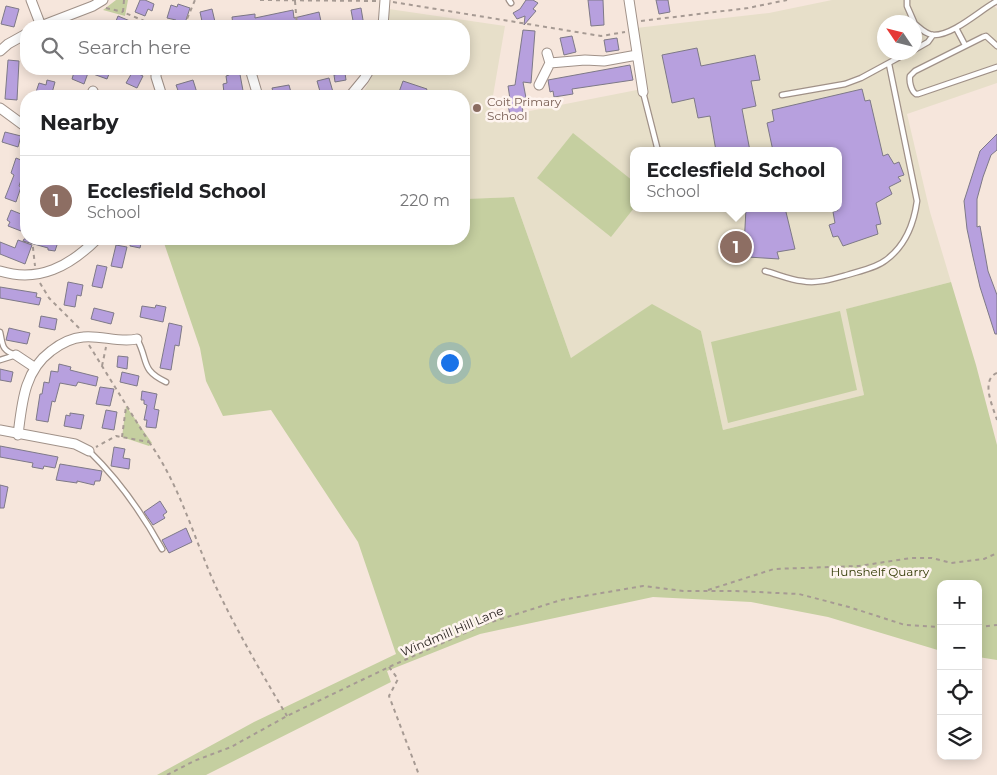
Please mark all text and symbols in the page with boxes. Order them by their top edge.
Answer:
north arrow [877,15,922,60]
search box [20,20,470,75]
icon: search [38,34,66,62]
text: Search here [78,36,191,59]
place label: Coit Primary School [487,94,562,123]
marker: Coit Primary School [471,102,483,114]
text: Nearby [40,110,119,135]
popup [630,147,842,212]
text: Ecclesfield School [646,159,826,182]
text: Ecclesfield School [87,180,266,203]
text: School [646,182,700,201]
text: 1 [53,191,59,210]
text: 220 m [400,191,450,210]
text: School [87,203,141,222]
pin: 1 [720,228,752,266]
your location [437,350,463,376]
park label: Hunshelf Quarry [831,564,930,579]
map controls [937,580,982,760]
button: + [937,580,982,625]
street label: Windmill Hill Lane [398,603,506,659]
button: − [937,625,982,670]
button: locate [937,670,982,715]
button: layers [937,715,982,760]

